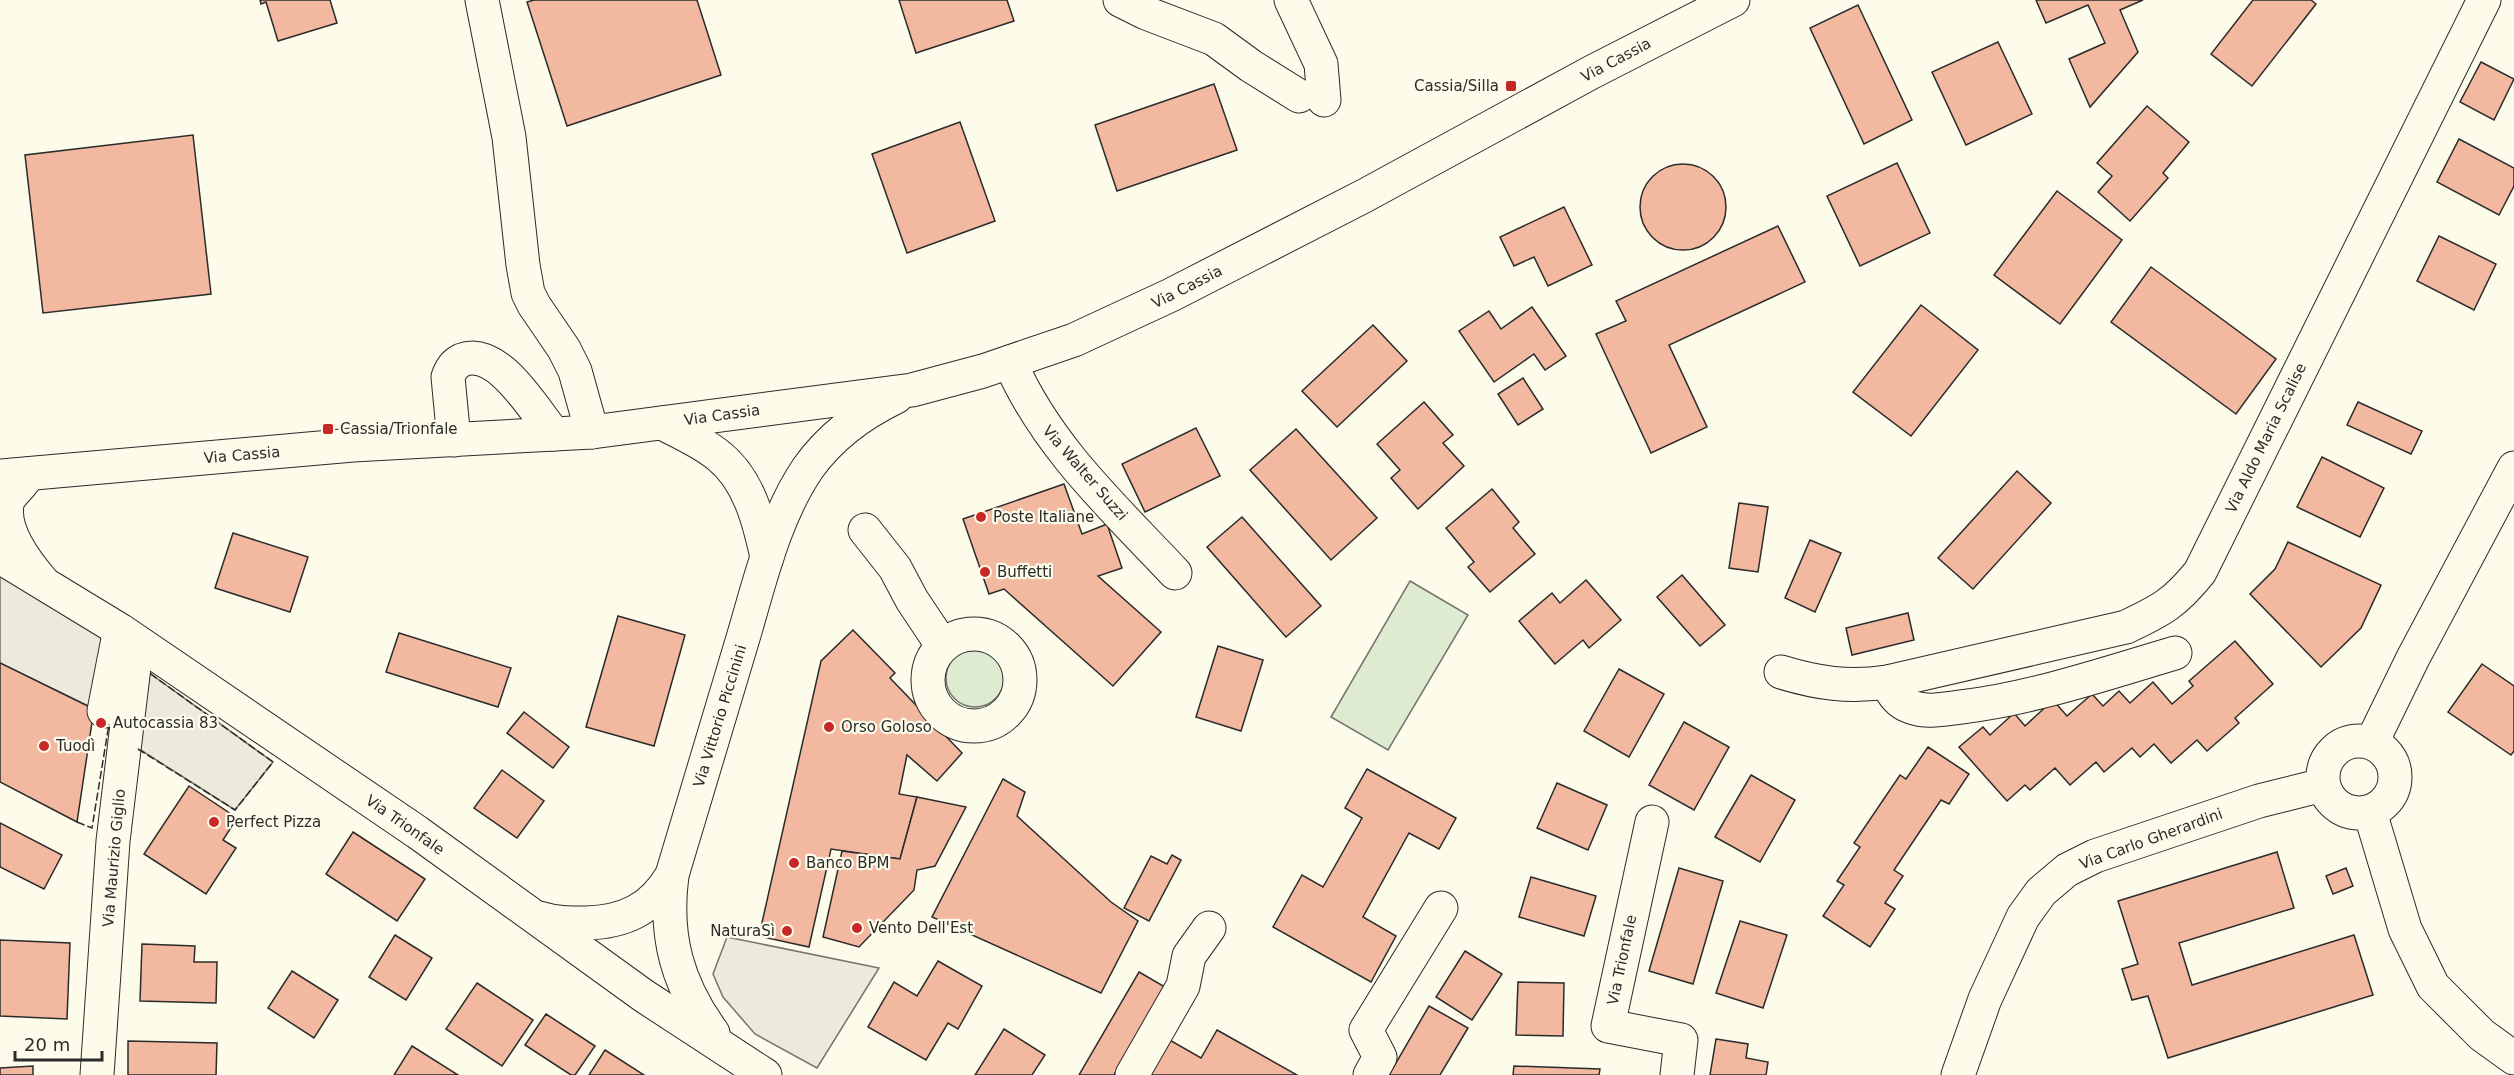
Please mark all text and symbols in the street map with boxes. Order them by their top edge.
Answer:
street label: Via Cassia [1578,34,1654,86]
place label: Cassia/Silla [1414,77,1499,95]
marker: Cassia/Silla [1504,79,1518,93]
street label: Via Cassia [1149,262,1225,312]
street label: Via Aldo Maria Scalise [2222,360,2310,516]
street label: Via Cassia [683,401,761,429]
place label: Cassia/Trionfale [340,420,458,438]
marker: Cassia/Trionfale [321,422,335,436]
street label: Via Walter Suzzi [1039,422,1131,524]
street label: Via Cassia [203,443,281,467]
place label: Poste Italiane [993,508,1094,526]
marker: Poste Italiane [974,510,988,524]
place label: Buffetti [997,563,1052,581]
marker: Buffetti [978,565,992,579]
street label: Via Vittorio Piccinini [690,642,750,790]
place label: Autocassia 83 [113,714,218,732]
marker: Autocassia 83 [94,716,108,730]
place label: Orso Goloso [841,718,932,736]
marker: Orso Goloso [822,720,836,734]
place label: Tuodì [55,737,95,755]
marker: Tuodì [37,739,51,753]
street label: Via Maurizio Giglio [99,788,129,928]
street label: Via Trionfale [362,791,448,859]
street label: Via Carlo Gherardini [2077,805,2225,873]
place label: Perfect Pizza [226,813,321,831]
marker: Perfect Pizza [207,815,221,829]
place label: Banco BPM [806,854,889,872]
marker: Banco BPM [787,856,801,870]
street label: Via Trionfale [1604,913,1640,1007]
place label: Vento Dell'Est [869,919,973,937]
marker: Vento Dell'Est [850,921,864,935]
place label: NaturaSì [710,922,775,940]
marker: NaturaSì [780,924,794,938]
scale bar [15,1024,102,1062]
text: 20 m [24,1034,70,1055]

